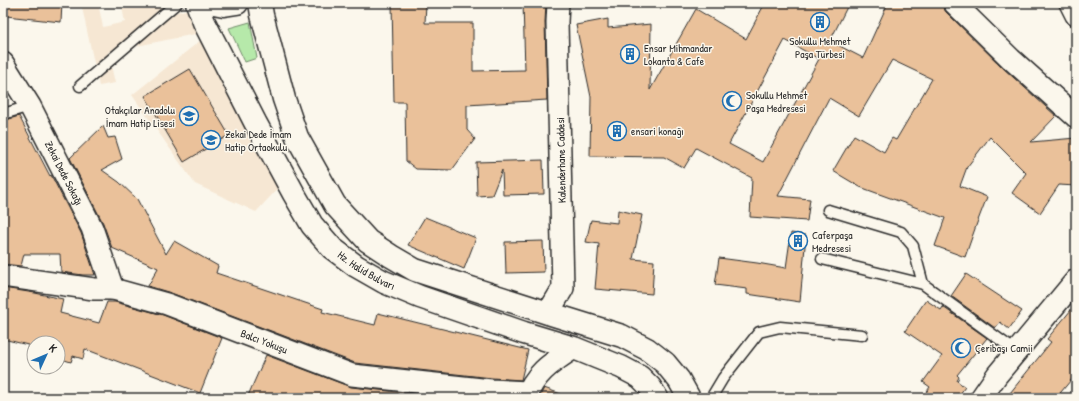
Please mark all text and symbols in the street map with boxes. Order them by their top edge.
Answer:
building icon: Sokullu Mehmet Paşa Türbesi [809,11,831,33]
place label: Sokullu Mehmet Paşa Türbesi [789,34,851,61]
place label: Ensar Mihmandar Lokanta & Cafe [644,41,713,68]
building icon: Ensar Mihmandar Lokanta & Cafe [619,43,641,65]
place label: Sokullu Mehmet Paşa Medresesi [746,88,808,115]
mosque icon: Sokullu Mehmet Paşa Medresesi [721,90,743,112]
place label: Otakçılar Anadolu İmam Hatip Lisesi [105,103,176,130]
school or university icon: Otakçılar Anadolu İmam Hatip Lisesi [178,105,200,127]
street label: Kalenderhane Caddesi [553,117,569,203]
building icon: ensari konağı [606,120,628,142]
place label: ensari konağı [631,124,684,138]
place label: Zekai Dede İmam Hatip Ortaokulu [225,127,292,154]
school or university icon: Zekai Dede İmam Hatip Ortaokulu [200,129,222,151]
street label: Zekai Dede Sokağı [42,138,86,208]
place label: Caferpaşa Medresesi [812,228,853,255]
building icon: Caferpaşa Medresesi [787,230,809,252]
street label: Hz. Halid Bulvarı [335,248,397,293]
street label: Balcı Yokuşu [239,326,290,357]
north arrow [26,335,66,375]
mosque icon: Çeribaşı Camii [950,337,972,359]
text: K [46,341,60,355]
place label: Çeribaşı Camii [975,341,1033,355]

